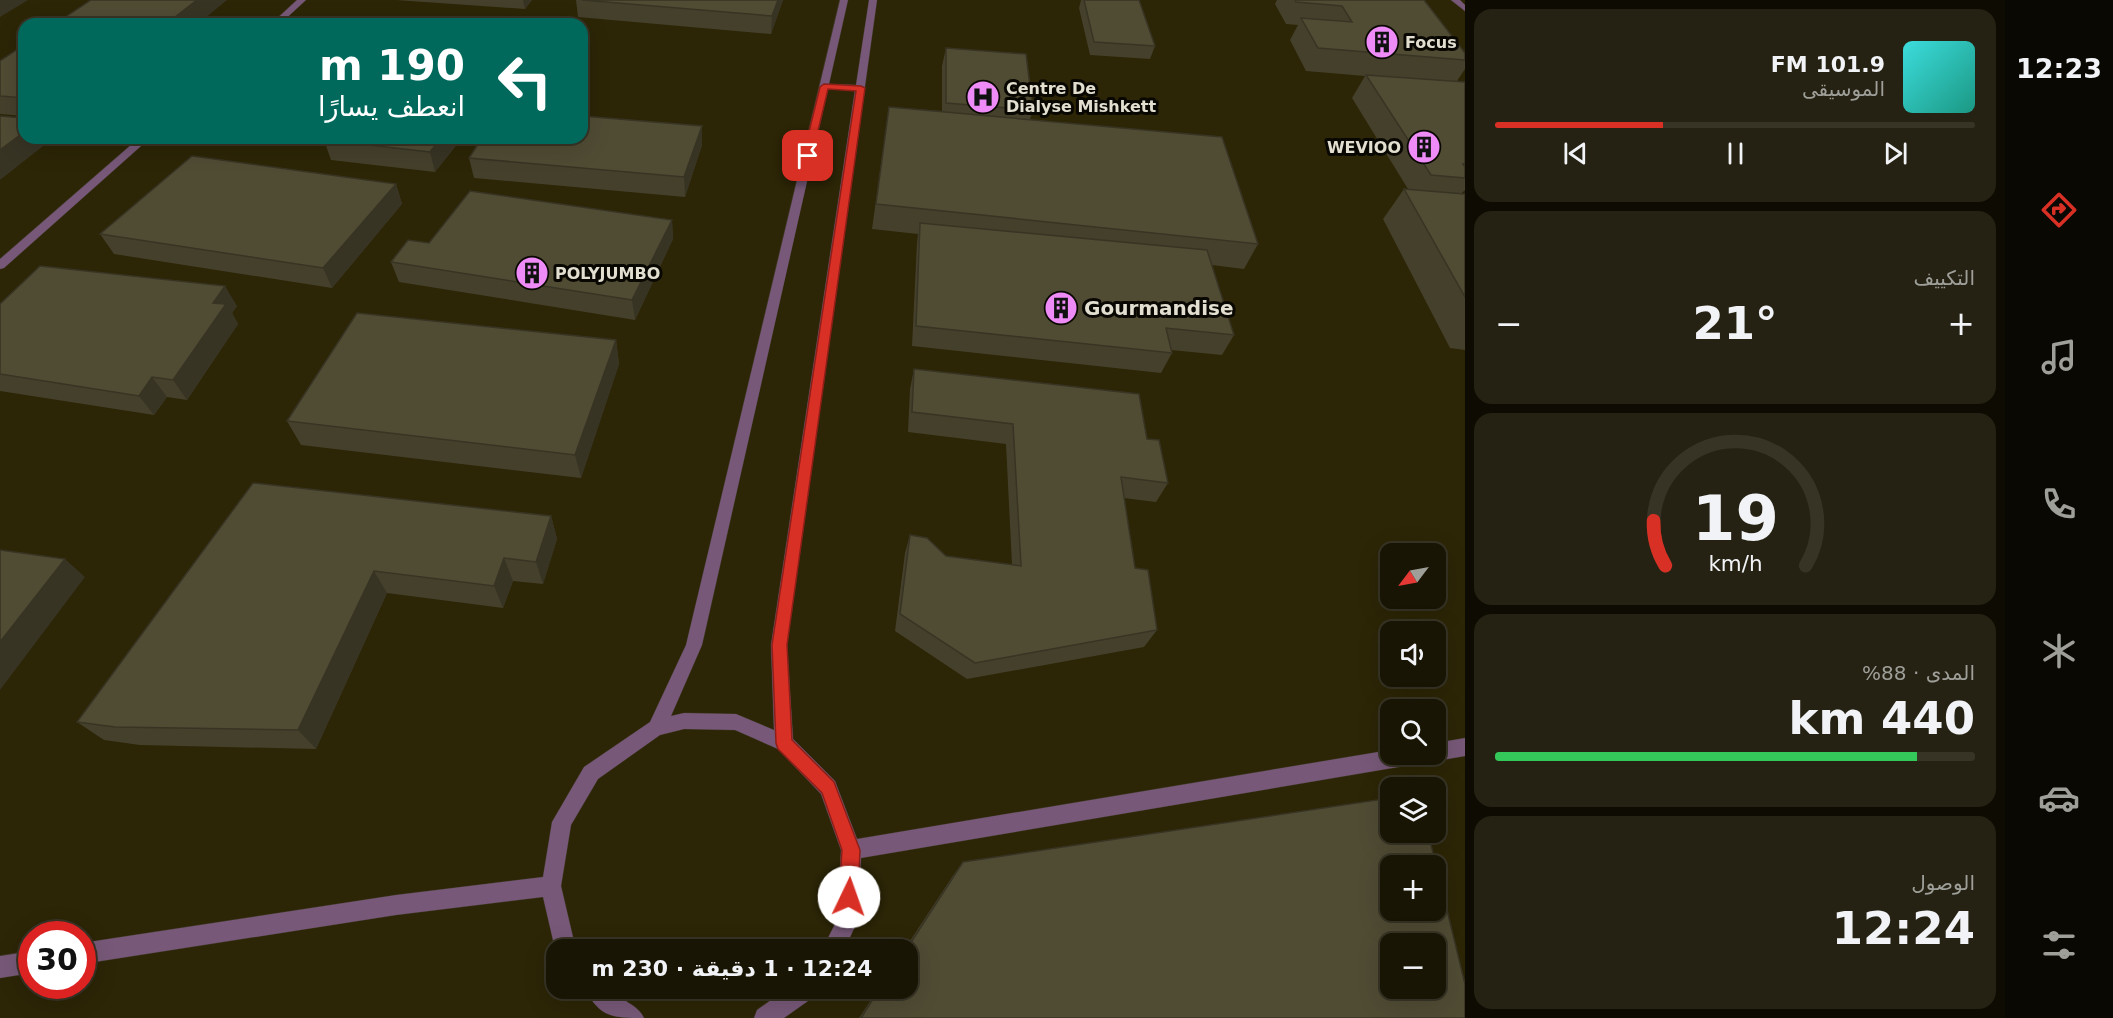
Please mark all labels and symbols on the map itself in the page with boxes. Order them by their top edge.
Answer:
building icon: Focus [1364,24,1400,60]
place label: Focus [1405,33,1457,52]
hospital icon: Centre De Dialyse Mishkett [965,79,1001,115]
place label: Centre De Dialyse Mishkett [1006,79,1156,116]
building icon: WEVIOO [1406,129,1442,165]
pin [782,130,833,181]
place label: WEVIOO [1327,138,1401,157]
building icon: POLYJUMBO [514,255,550,291]
place label: POLYJUMBO [555,264,660,283]
building icon: Gourmandise [1043,290,1079,326]
place label: Gourmandise [1084,296,1233,320]
north arrow [1380,543,1446,609]
position arrow [817,865,881,929]
speed limit sign: 30 [18,921,96,999]

